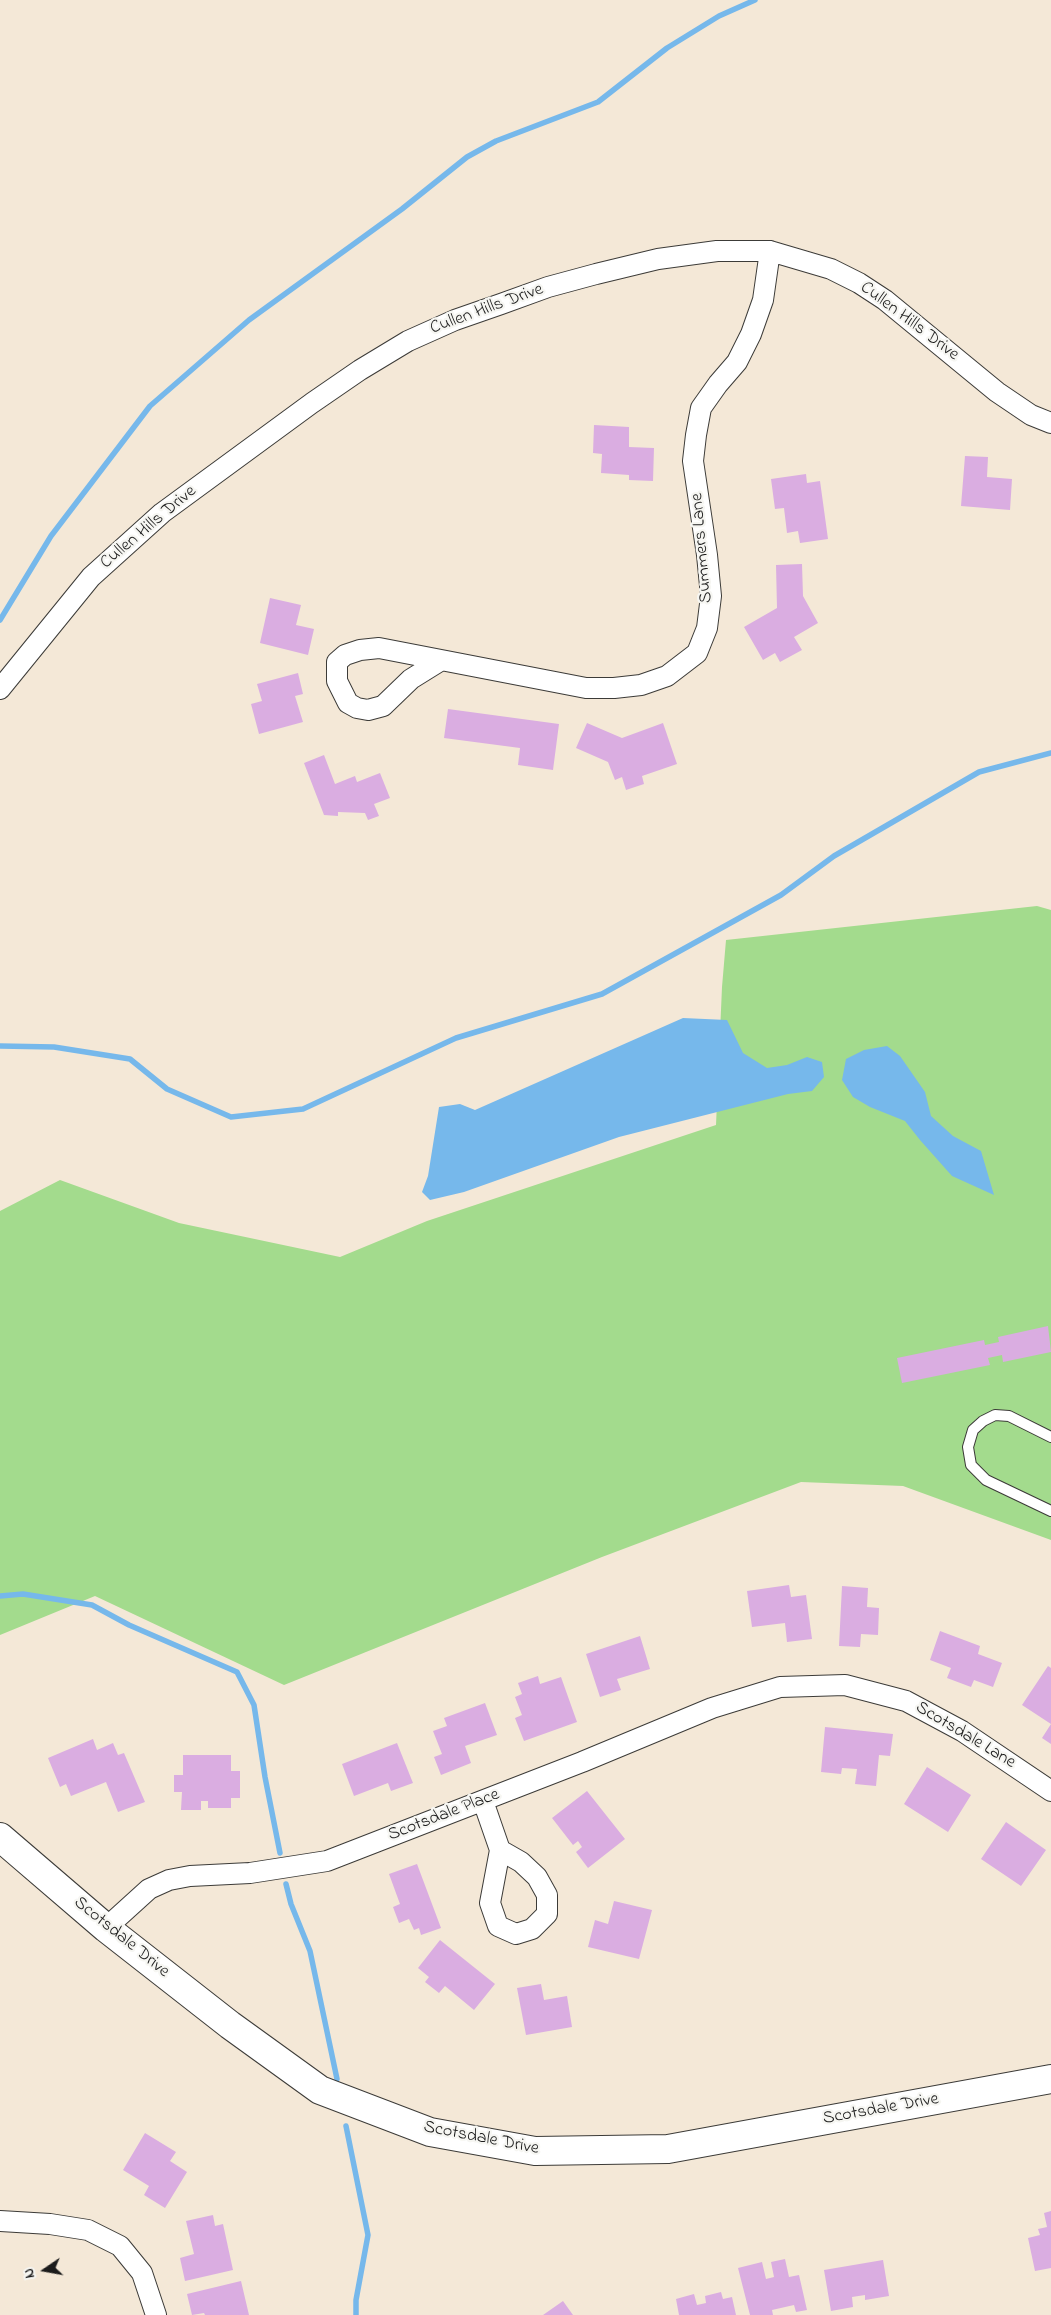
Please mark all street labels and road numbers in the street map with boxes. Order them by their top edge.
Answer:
street label: Cullen Hills Drive [855,278,963,366]
street label: Cullen Hills Drive [428,280,546,340]
street label: Cullen Hills Drive [97,482,201,574]
street label: Summers Lane [687,492,719,604]
street label: Scotsdale Lane [911,1698,1019,1774]
street label: Scotsdale Place [385,1785,503,1847]
street label: Scotsdale Drive [69,1893,173,1983]
street label: Scotsdale Drive [821,2089,941,2131]
street label: Scotsdale Drive [421,2117,541,2161]

